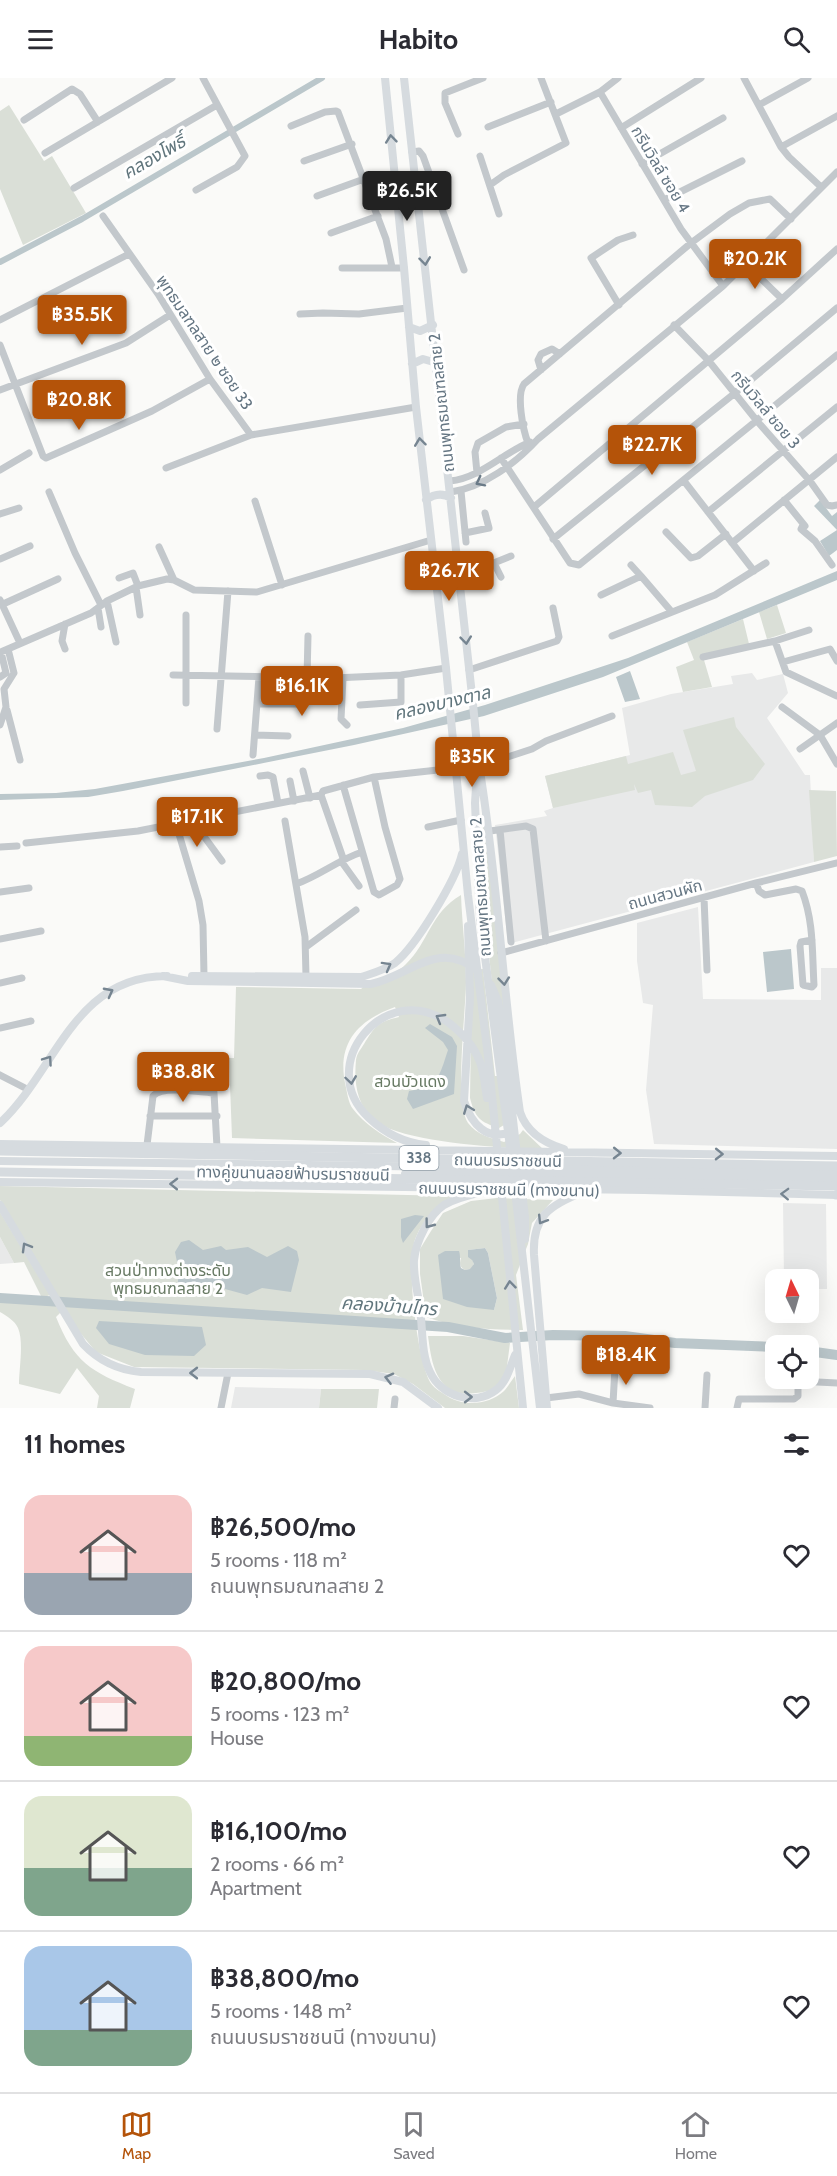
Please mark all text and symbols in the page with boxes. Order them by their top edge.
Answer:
icon: menu [24,23,57,56]
text: Habito [379,23,458,56]
icon: search [780,23,813,56]
street label: กรีนวิลล์ ซอย 4 [627,123,694,216]
water label: คลองโพธิ์ [119,128,194,184]
one-way arrow [385,134,398,143]
pin: ฿26.5K [358,171,456,222]
text: ฿26.5K [376,178,438,202]
pin: ฿20.2K [706,239,804,290]
text: ฿20.2K [723,246,787,270]
one-way arrow [418,257,431,266]
street label: พุทธมลฑลสาย ๒ ซอย 33 [152,271,257,413]
pin: ฿35.5K [33,295,131,346]
text: ฿35.5K [52,302,112,326]
street label: ถนนพุทธมณฑลสาย 2 [425,333,458,473]
street label: กรีนวิลล์ ซอย 3 [727,366,804,453]
pin: ฿20.8K [30,380,128,431]
text: ฿20.8K [46,387,112,411]
pin: ฿22.7K [603,425,701,476]
text: ฿22.7K [622,432,682,456]
one-way arrow [414,438,427,447]
one-way arrow [476,475,486,486]
pin: ฿26.7K [400,551,498,602]
text: ฿26.7K [419,558,479,582]
one-way arrow [459,635,472,645]
pin: ฿16.1K [253,666,351,717]
text: ฿16.1K [275,673,329,697]
water label: คลองบางตาล [392,681,493,725]
pin: ฿35K [436,737,508,788]
text: ฿35K [449,744,495,768]
pin: ฿17.1K [148,797,246,848]
text: ฿17.1K [171,804,223,828]
street label: ถนนพุทธมณฑลสาย 2 [466,817,495,957]
street label: ถนนสวนผัก [626,875,704,914]
one-way arrow [381,962,391,973]
one-way arrow [497,976,510,985]
one-way arrow [103,988,114,999]
one-way arrow [436,1014,446,1025]
pin: ฿38.8K [134,1052,232,1103]
one-way arrow [41,1056,52,1067]
text: ฿38.8K [151,1059,215,1083]
park label: สวนบัวแดง [374,1072,446,1091]
one-way arrow [344,1075,357,1084]
one-way arrow [463,1104,475,1115]
road number: 338 [400,1146,438,1170]
one-way arrow [612,1146,621,1159]
one-way arrow [715,1148,724,1160]
street label: ถนนบรมราชชนนี [454,1150,562,1171]
street label: ทางคู่ขนานลอยฟ้าบรมราชชนนี [196,1162,390,1185]
one-way arrow [170,1178,179,1190]
street label: ถนนบรมราชชนนี (ทางขนาน) [418,1178,600,1201]
one-way arrow [781,1188,790,1201]
one-way arrow [537,1214,549,1224]
one-way arrow [425,1217,436,1228]
one-way arrow [22,1243,33,1253]
park label: สวนป่าทางต่างระดับ พุทธมณฑลสาย 2 [105,1261,231,1298]
north arrow [765,1269,819,1323]
map controls [765,1269,819,1389]
one-way arrow [504,1281,517,1290]
water label: คลองบ้านไทร [340,1292,439,1320]
pin: ฿18.4K [577,1335,675,1386]
button: locate [765,1335,819,1389]
text: ฿18.4K [596,1342,656,1366]
one-way arrow [190,1367,199,1379]
one-way arrow [384,1372,394,1385]
one-way arrow [464,1391,473,1403]
text: 11 homes [24,1428,125,1460]
icon: filters [780,1428,813,1461]
text: ฿26,500/mo [210,1511,356,1543]
icon: home [72,1519,144,1591]
icon: heart [780,1539,813,1572]
text: 5 rooms · 118 m² [210,1548,347,1572]
text: ถนนพุทธมณฑลสาย 2 [210,1574,384,1598]
text: ฿20,800/mo [210,1665,361,1697]
icon: home [72,1670,144,1742]
icon: heart [780,1690,813,1723]
text: 5 rooms · 123 m² [210,1702,349,1726]
text: House [210,1726,264,1750]
text: ฿16,100/mo [210,1815,347,1847]
icon: home [72,1820,144,1892]
icon: heart [780,1840,813,1873]
text: 2 rooms · 66 m² [210,1852,344,1876]
text: Apartment [210,1876,302,1900]
text: ฿38,800/mo [210,1962,359,1994]
icon: home [72,1970,144,2042]
icon: heart [780,1990,813,2023]
text: 5 rooms · 148 m² [210,1999,352,2023]
text: ถนนบรมราชชนนี (ทางขนาน) [210,2025,437,2049]
tab: Map [120,2108,153,2163]
tab: Saved [393,2108,435,2163]
tab: Home [675,2108,717,2163]

